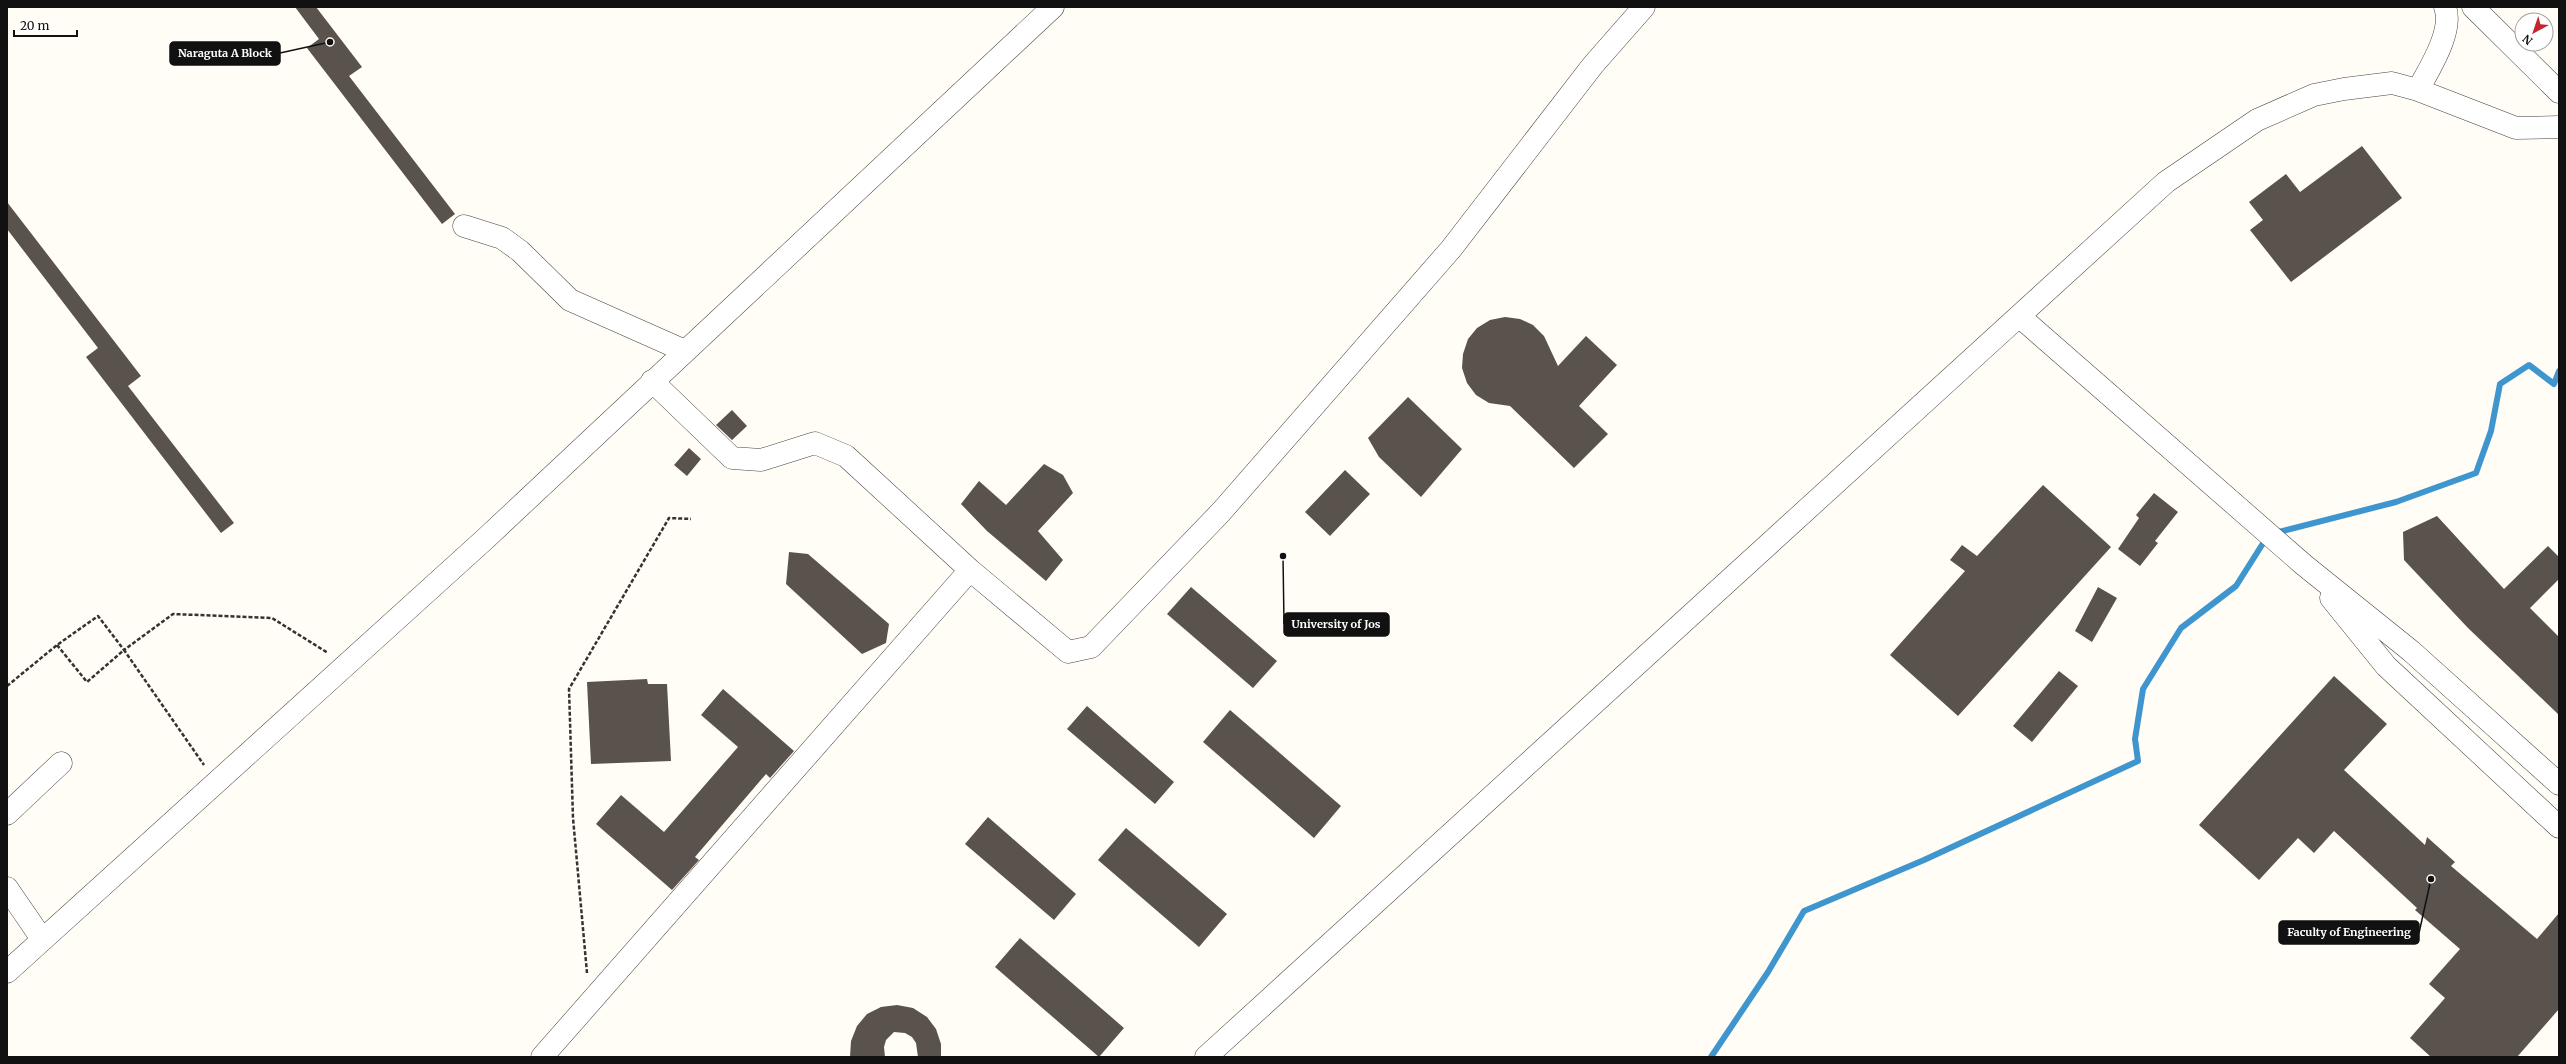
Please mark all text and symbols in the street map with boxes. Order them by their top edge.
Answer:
scale bar [14,12,77,38]
north arrow [2514,12,2554,52]
text: 20 m [20,18,49,33]
text: N [2520,31,2535,48]
callout: Naraguta A Block [170,42,280,65]
text: Naraguta A Block [178,46,273,60]
callout: University of Jos [1284,613,1389,636]
text: University of Jos [1292,617,1381,631]
callout: Faculty of Engineering [2279,921,2419,944]
text: Faculty of Engineering [2287,925,2411,939]

